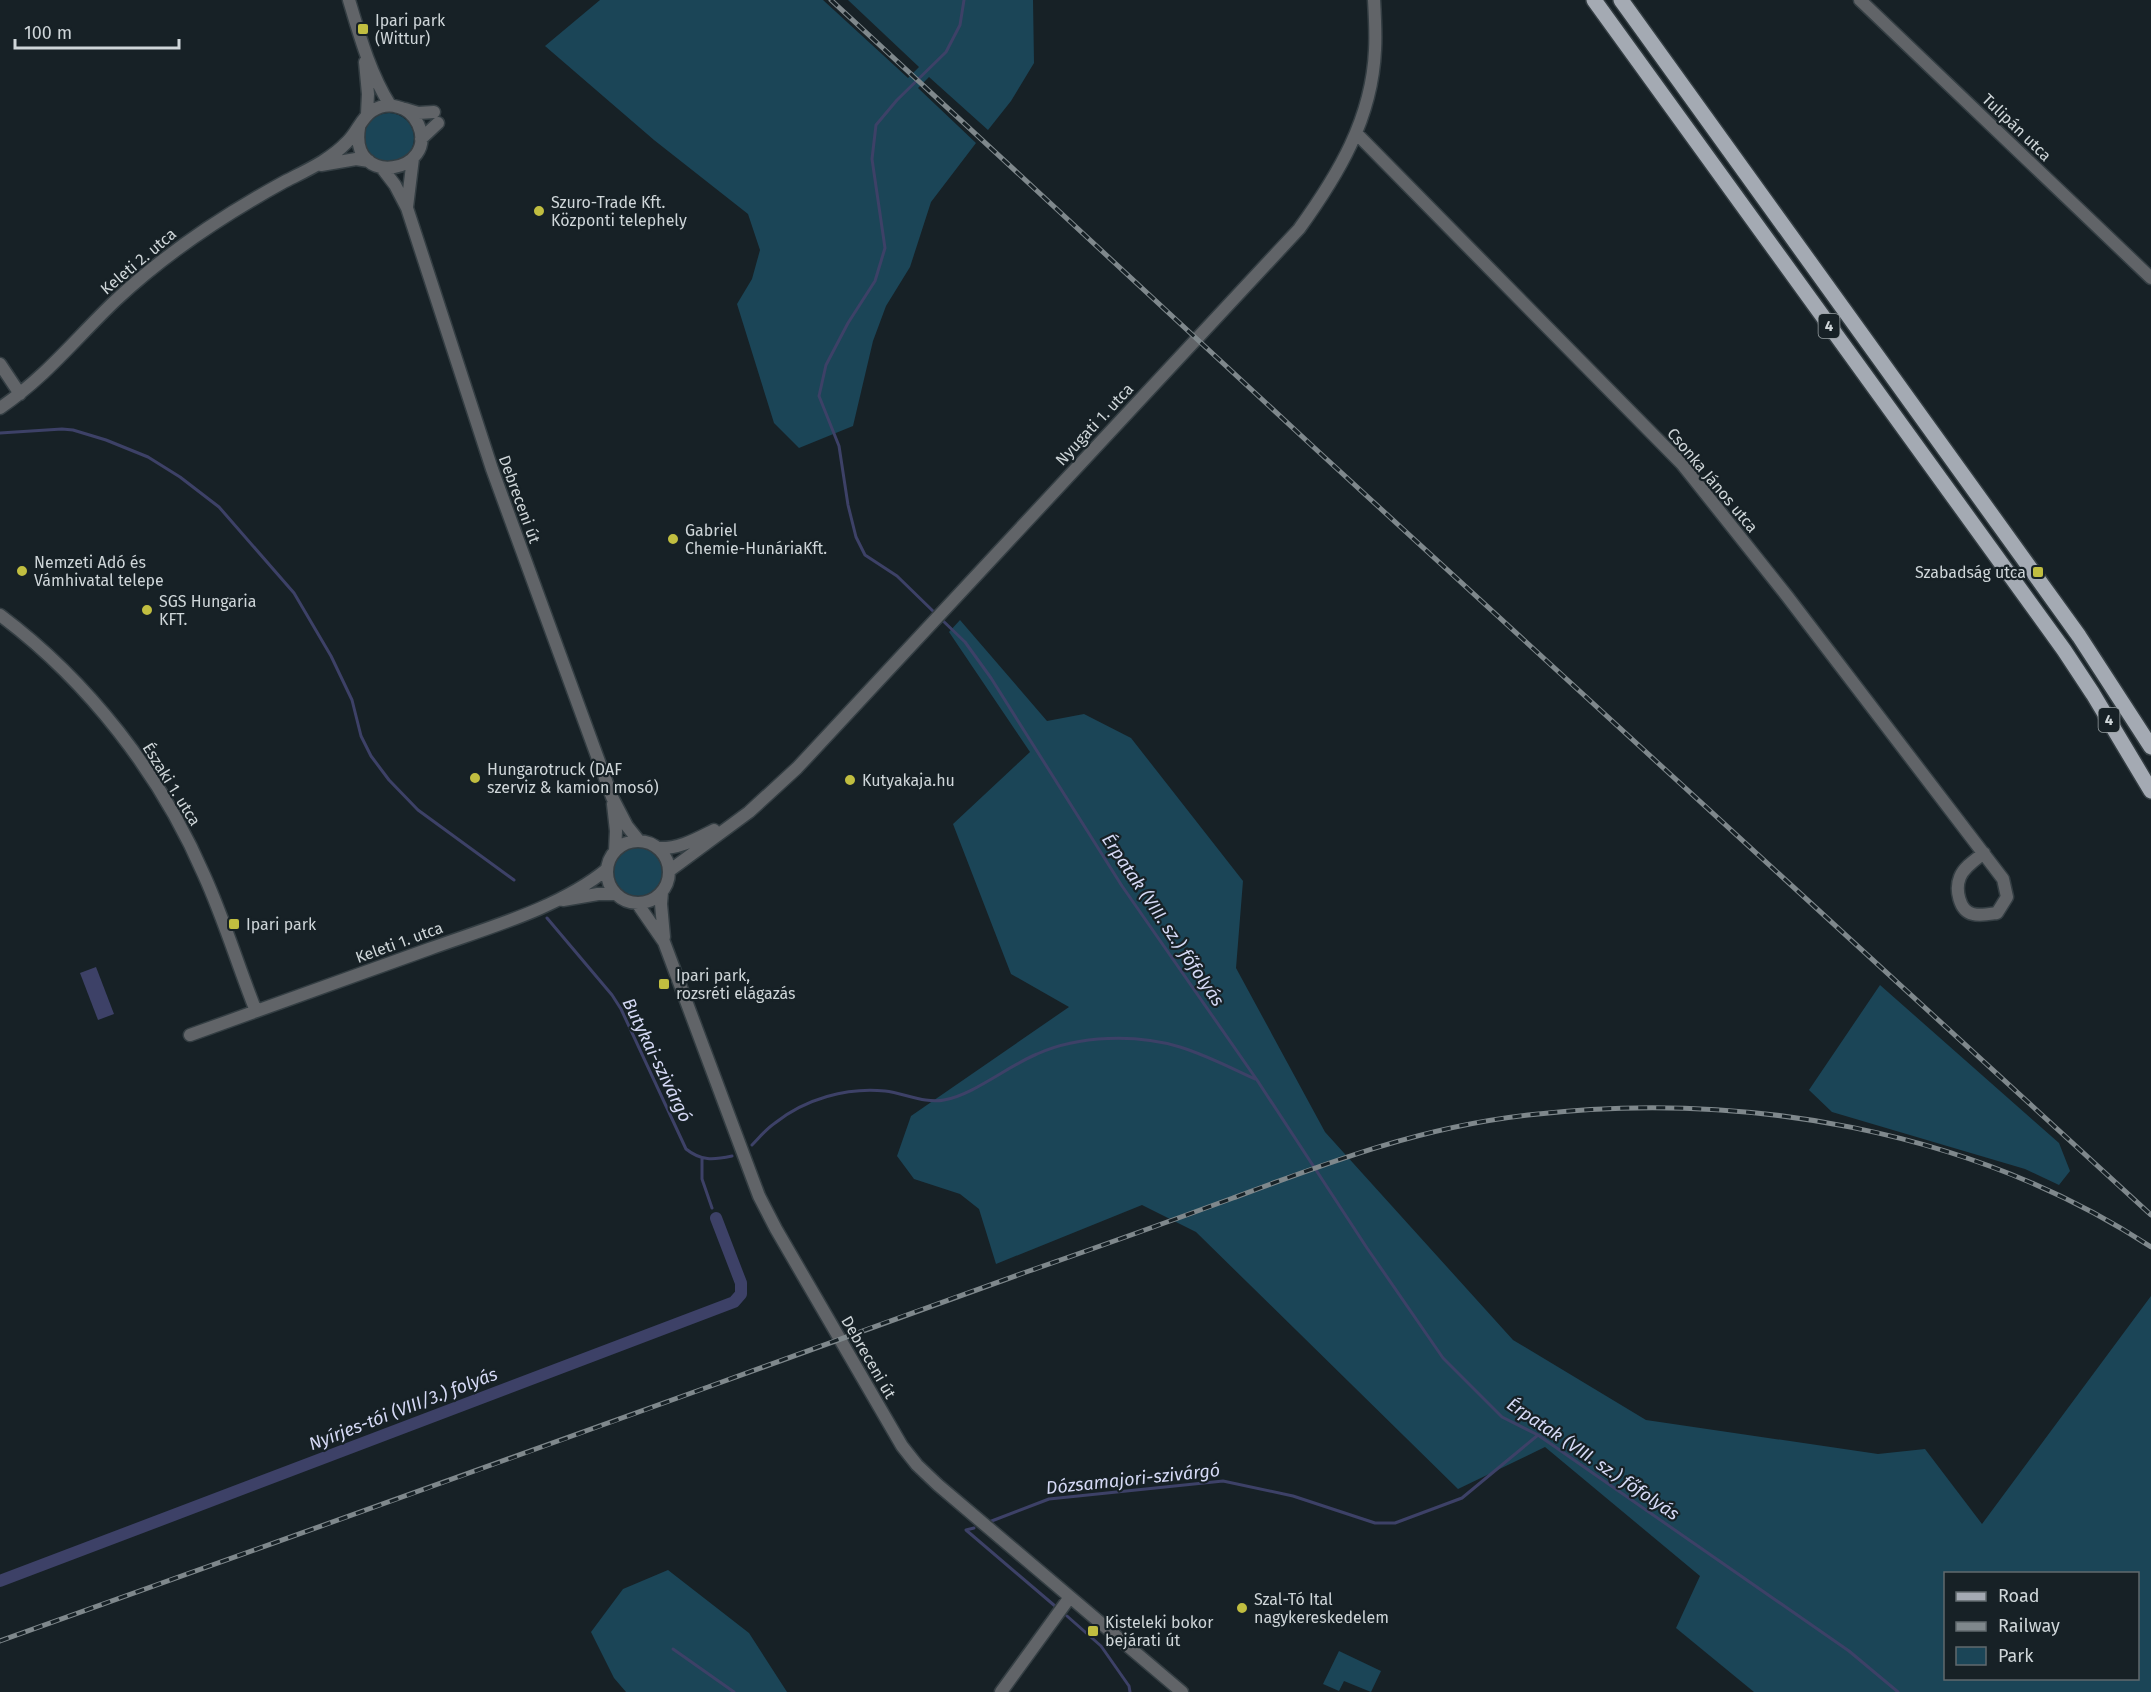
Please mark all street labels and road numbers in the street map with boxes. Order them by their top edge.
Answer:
street label: Tulipán utca [1978,90,2055,165]
street label: Keleti 2. utca [97,224,180,298]
road number: 4 [1818,314,1840,338]
street label: Nyugati 1. utca [1051,379,1137,469]
street label: Csonka János utca [1663,424,1762,537]
street label: Debreceni út [495,453,544,546]
road number: 4 [2098,708,2120,732]
street label: Északi 1. utca [139,739,205,829]
street label: Keleti 1. utca [353,918,446,967]
street label: Debreceni út [837,1313,900,1402]

